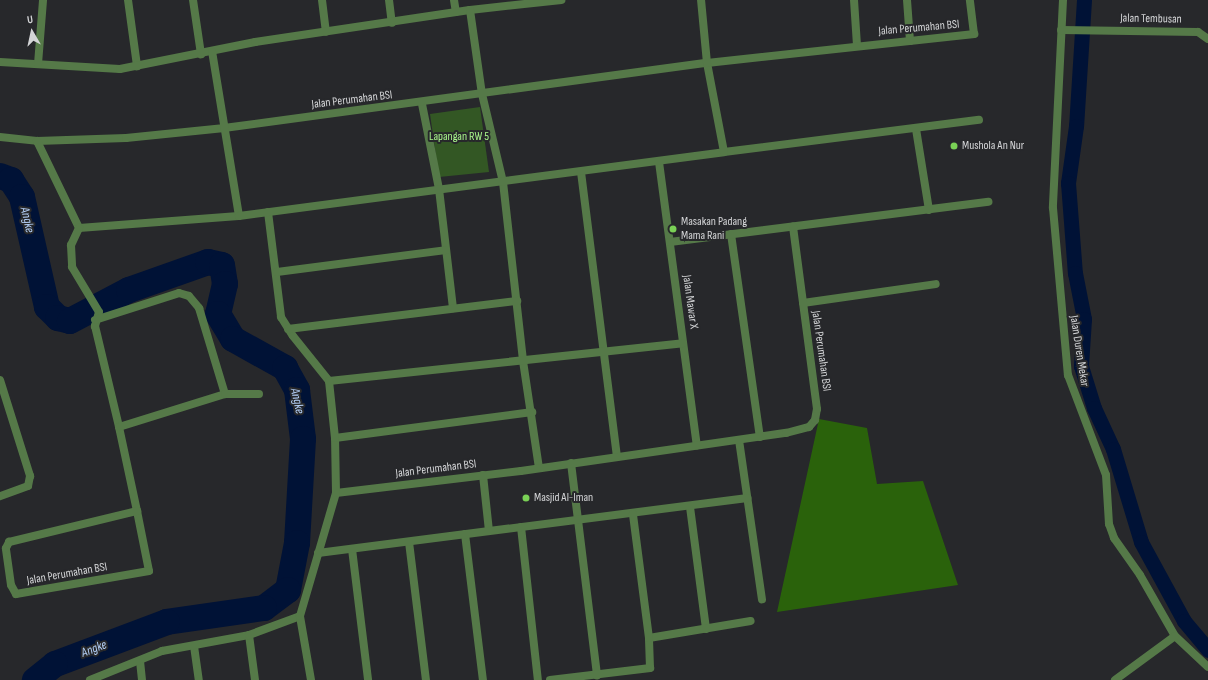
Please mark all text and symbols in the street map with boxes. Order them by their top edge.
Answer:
street label: Jalan Tembusan [1120,11,1182,27]
north arrow [12,12,52,52]
text: U [26,13,34,27]
street label: Jalan Perumahan BSI [878,17,960,39]
street label: Jalan Perumahan BSI [311,88,393,112]
park label: Lapangan RW 5 [429,130,489,144]
place label: Mushola An Nur [962,139,1024,153]
marker: Mushola An Nur [949,141,959,151]
water label: Angke [16,206,38,234]
place label: Masakan Padang Mama Rani [681,215,747,243]
marker: Masakan Padang Mama Rani [668,224,678,234]
street label: Jalan Mawar X [679,274,701,330]
street label: Jalan Perumahan BSI [808,310,834,392]
street label: Jalan Duren Mekar [1066,315,1092,387]
water label: Angke [287,387,307,415]
street label: Jalan Perumahan BSI [395,457,477,481]
place label: Masjid Al-Iman [534,491,593,505]
marker: Masjid Al-Iman [521,493,531,503]
street label: Jalan Perumahan BSI [26,560,108,588]
water label: Angke [79,637,109,661]

